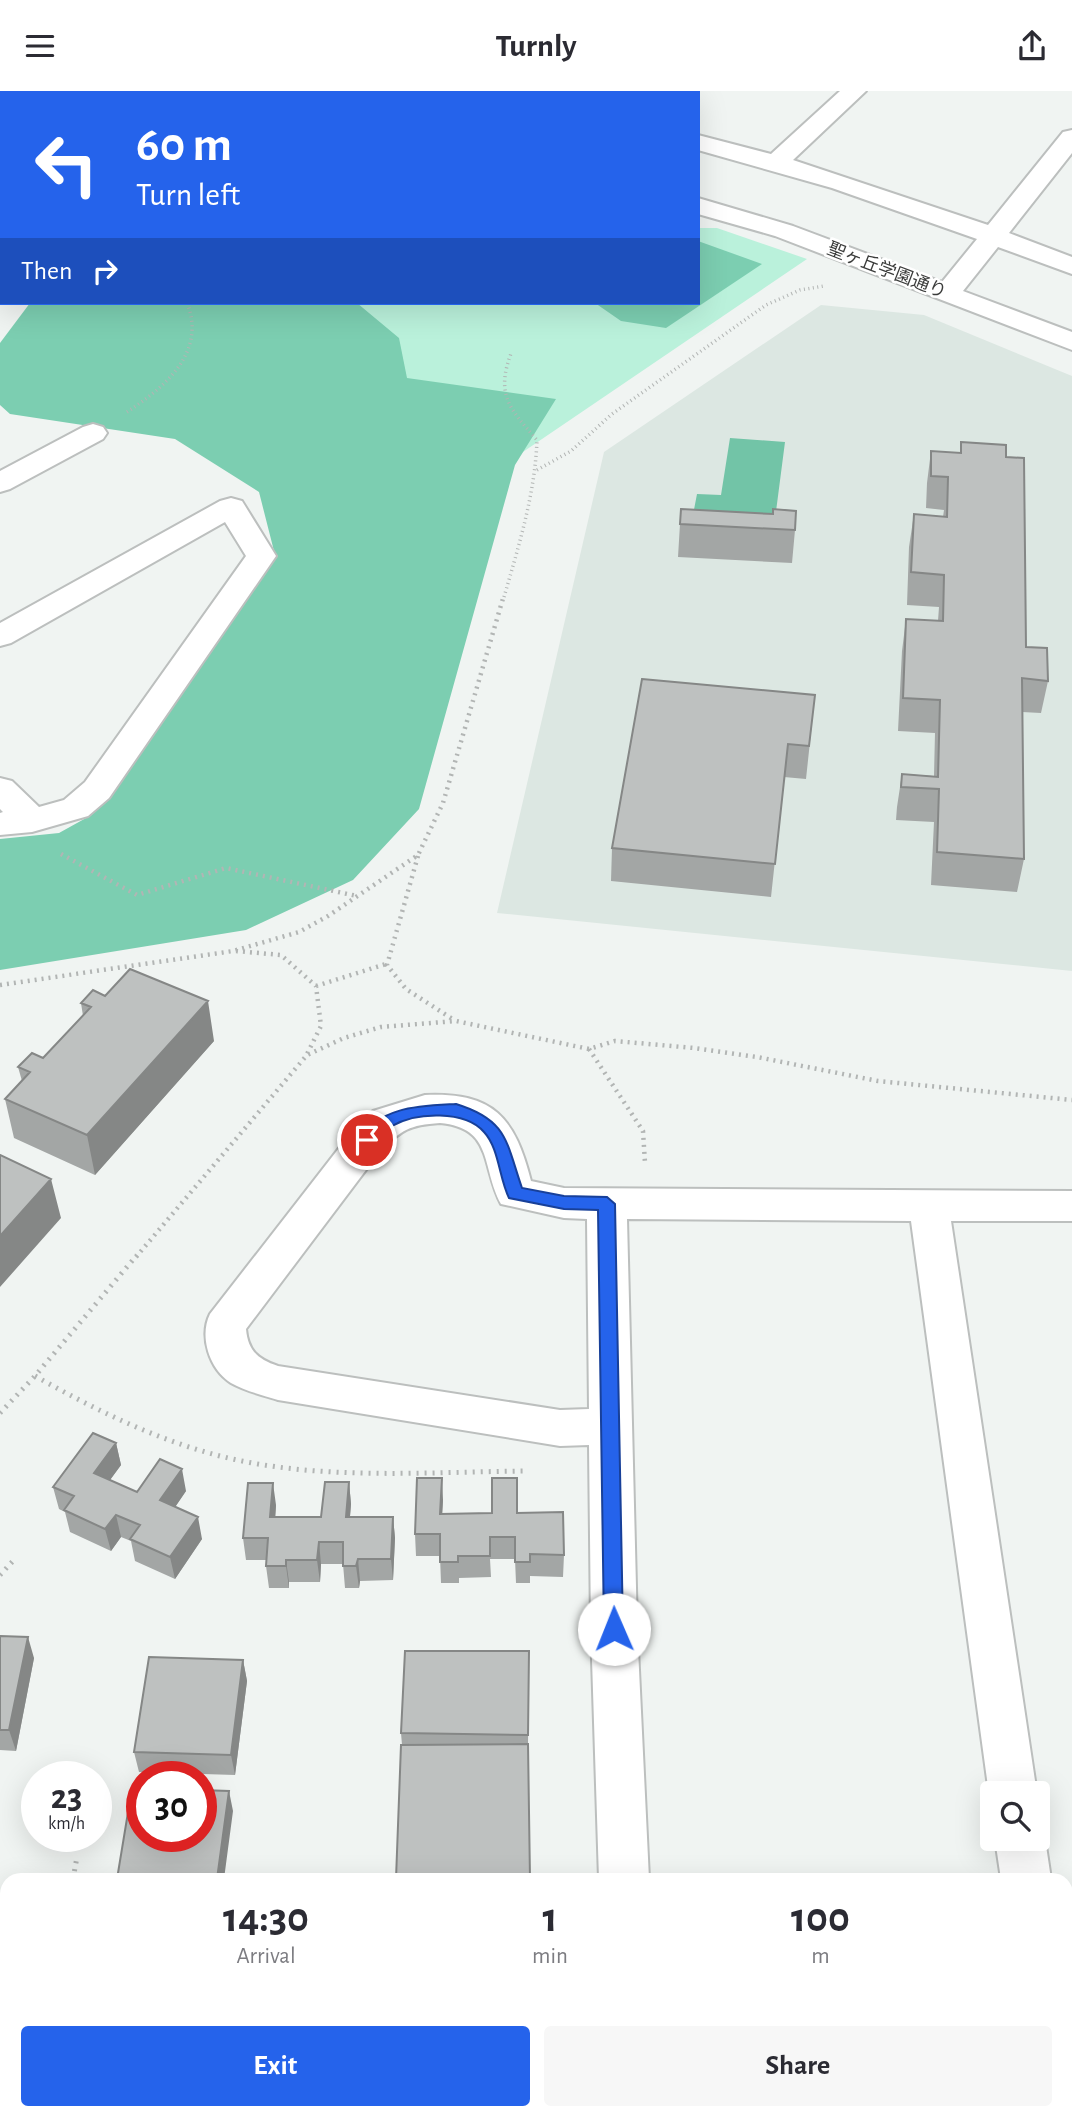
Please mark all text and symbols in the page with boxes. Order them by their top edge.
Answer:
icon: menu [21,27,59,65]
icon: share [1013,27,1051,65]
text: Turnly [495,30,577,62]
icon: left [21,119,112,210]
text: 60 m [136,121,232,170]
text: Turn left [136,179,240,211]
street label: 聖ヶ丘学園通り [825,238,949,302]
icon: right [86,252,124,290]
text: Then [21,258,72,284]
pin [337,1110,397,1170]
icon: arrive [348,1121,386,1159]
position arrow [577,1592,651,1666]
speed limit sign: 30 [126,1761,217,1852]
text: 23 [51,1780,82,1815]
map controls [980,1781,1050,1851]
button: search [980,1781,1050,1851]
text: km/h [48,1815,85,1833]
text: 14:30 [223,1897,309,1939]
text: 1 [542,1897,558,1939]
text: 100 [791,1897,850,1939]
text: Arrival [236,1945,296,1968]
text: min [532,1945,568,1968]
text: m [811,1945,830,1968]
button: Exit [21,2026,530,2106]
button: Share [544,2026,1052,2106]

